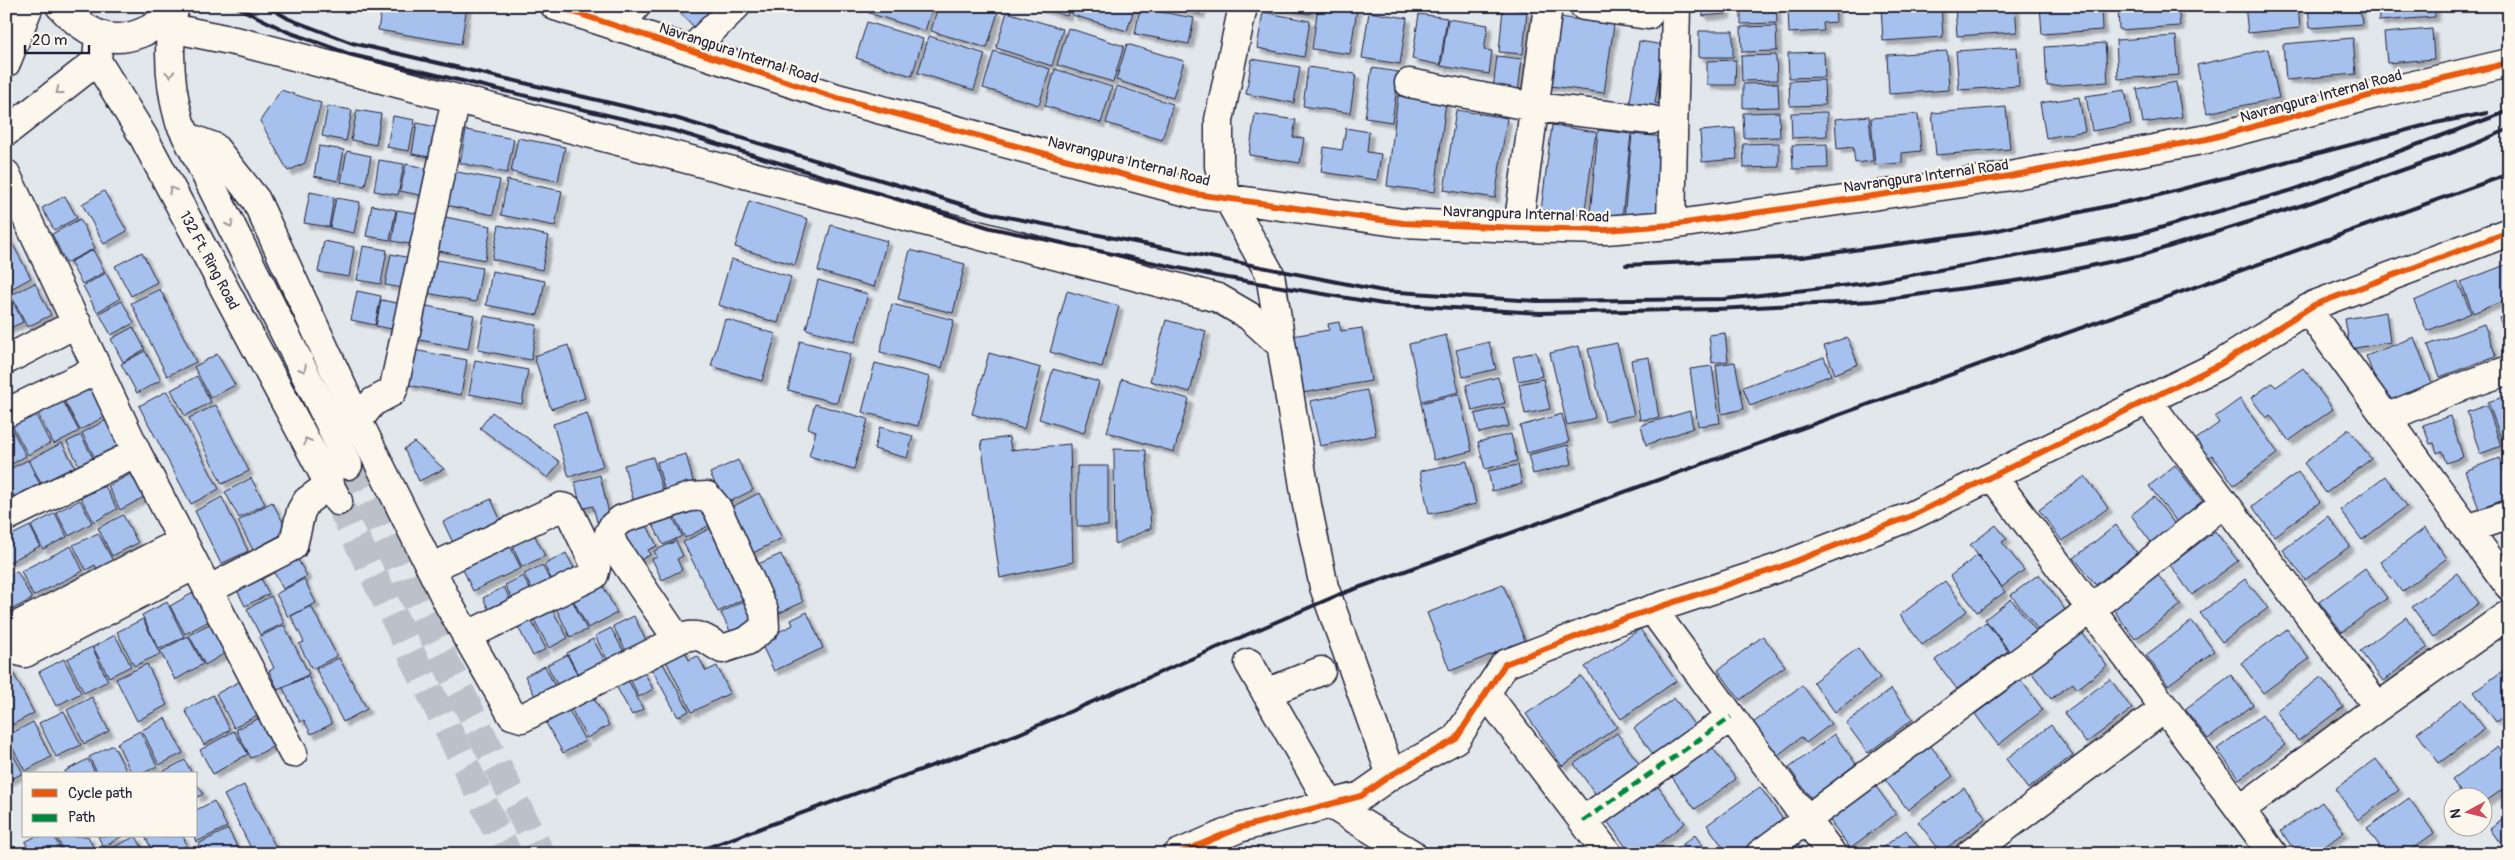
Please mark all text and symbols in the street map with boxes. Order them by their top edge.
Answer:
street label: Navrangpura Internal Road [657,19,821,88]
scale bar [25,22,89,54]
text: 20 m [32,31,67,50]
street label: Navrangpura Internal Road [2238,66,2404,127]
one-way arrow [165,71,176,79]
one-way arrow [56,86,65,94]
street label: Navrangpura Internal Road [1046,132,1212,191]
street label: Navrangpura Internal Road [1842,155,2010,198]
one-way arrow [168,186,178,195]
street label: Navrangpura Internal Road [1442,202,1610,227]
street label: 132 Ft. Ring Road [175,208,243,313]
one-way arrow [224,219,234,228]
one-way arrow [297,364,307,373]
one-way arrow [303,437,313,446]
legend [22,772,198,838]
text: Cycle path [68,784,132,803]
north arrow [2442,788,2492,838]
text: Path [68,808,95,827]
text: N [2447,808,2465,819]

